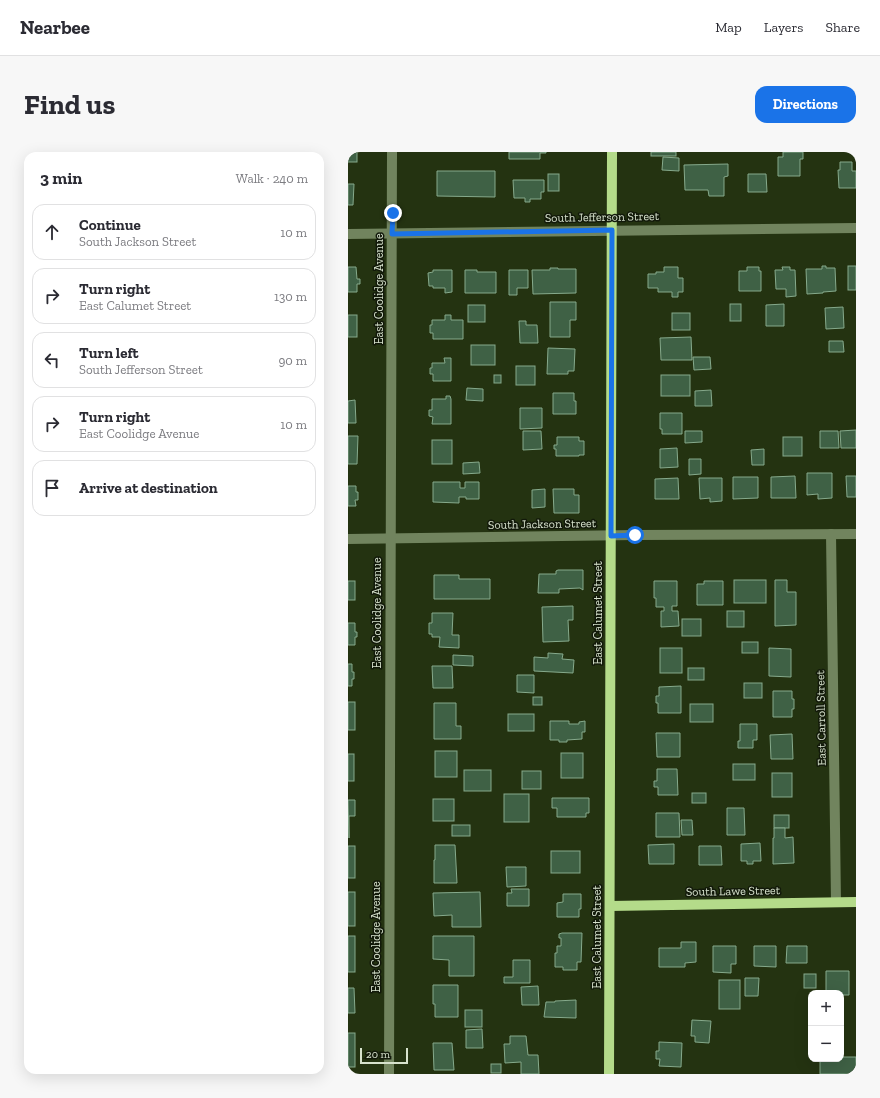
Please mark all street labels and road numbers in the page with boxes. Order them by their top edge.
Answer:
street label: South Jefferson Street [545,209,660,225]
street label: East Coolidge Avenue [372,233,386,345]
street label: South Jackson Street [488,516,597,532]
street label: East Coolidge Avenue [370,557,384,669]
street label: East Calumet Street [591,561,605,665]
street label: East Carroll Street [813,669,829,766]
street label: East Coolidge Avenue [369,881,383,993]
street label: South Lawe Street [686,883,781,899]
street label: East Calumet Street [590,885,604,989]

